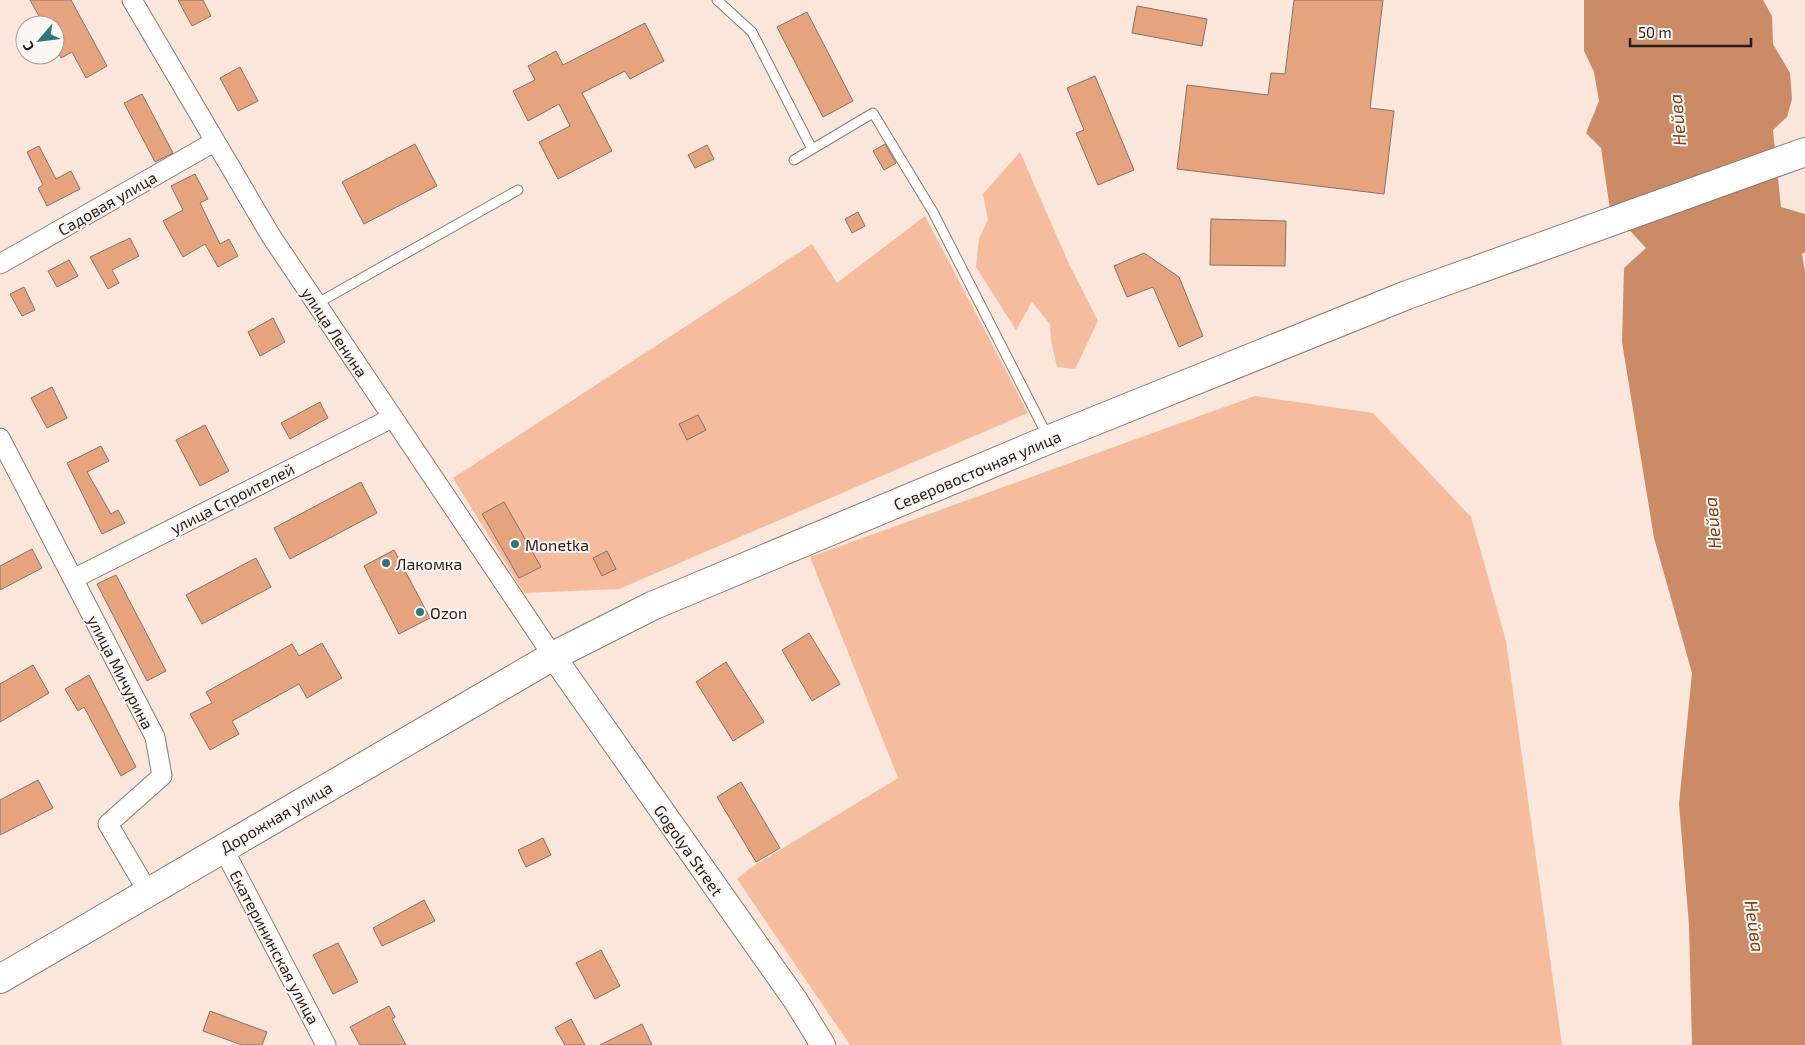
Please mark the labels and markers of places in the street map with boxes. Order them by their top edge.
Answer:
place label: Monetka [525,535,589,554]
marker: Monetka [509,538,521,550]
place label: Лакомка [396,554,462,573]
marker: Лакомка [380,557,392,569]
place label: Ozon [430,603,467,622]
marker: Ozon [414,606,426,618]

